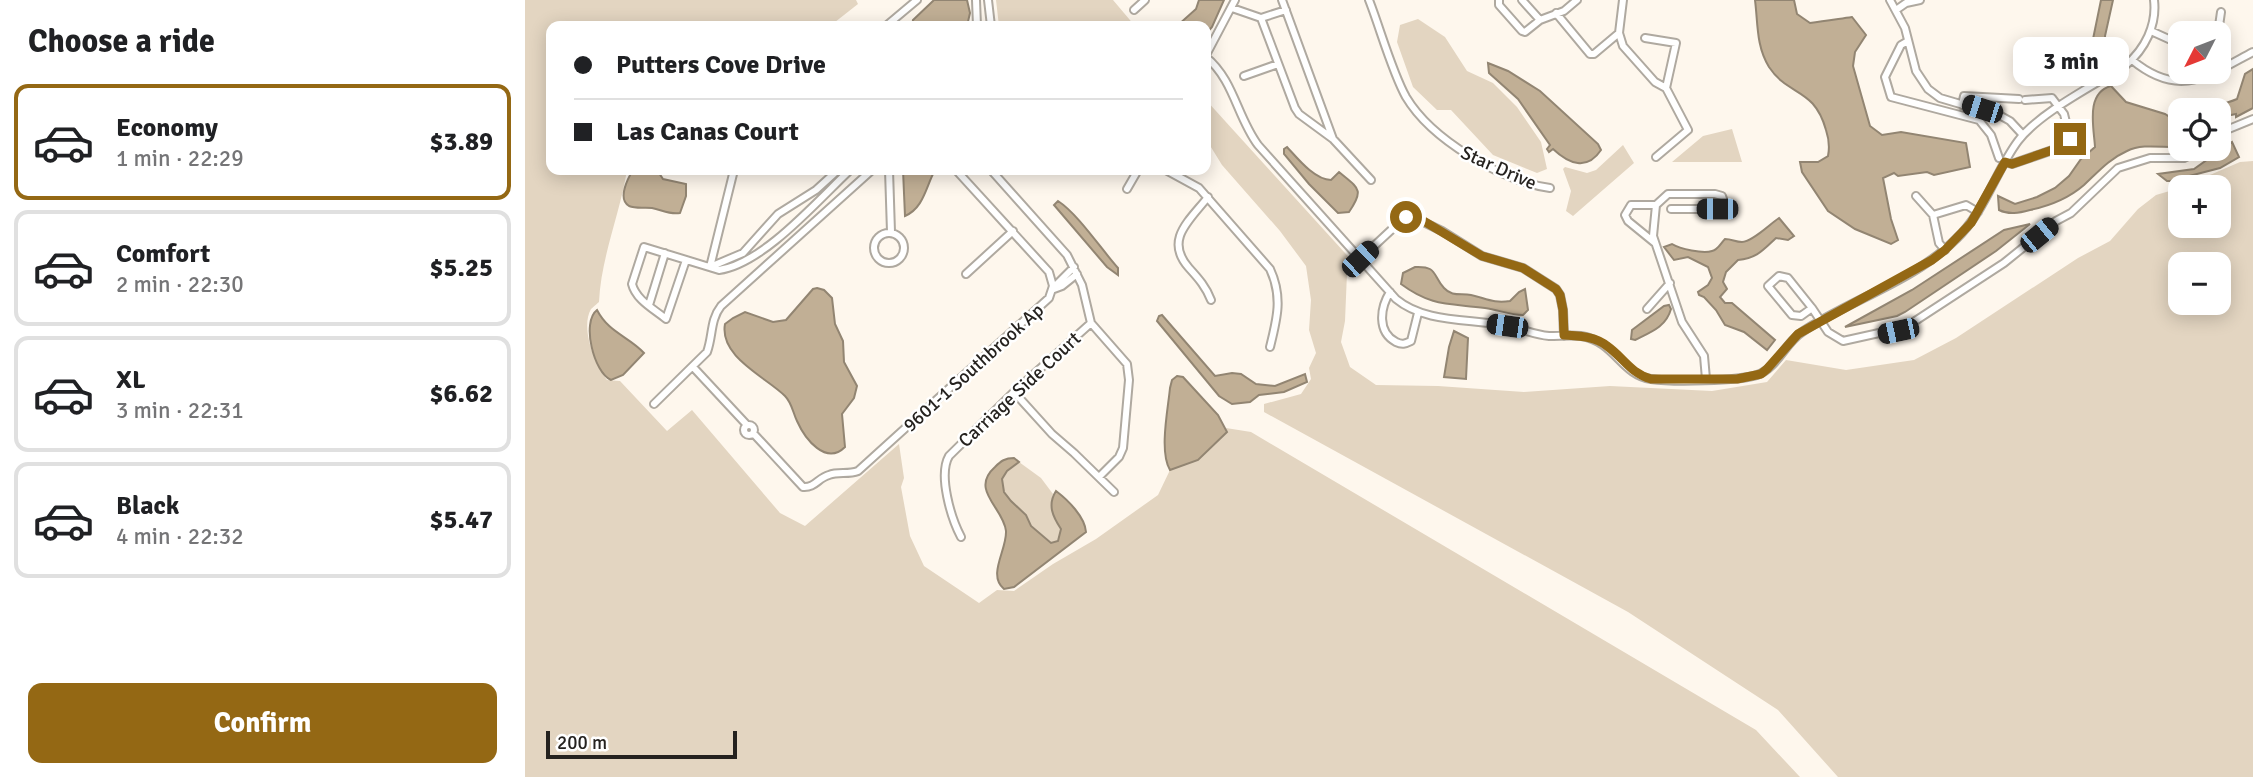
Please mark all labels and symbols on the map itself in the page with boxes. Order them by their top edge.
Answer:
north arrow [2168,21,2231,84]
callout: 3 min [2012,38,2128,86]
car [1959,93,2006,125]
route end [2054,123,2086,155]
street label: Star Drive [1457,141,1540,195]
car [1697,199,1739,220]
route start [1390,201,1422,233]
car [2017,214,2062,256]
car [1338,237,1383,281]
street label: 9601-1 Southbrook Ap [898,298,1049,437]
car [1485,313,1530,339]
car [1876,316,1921,346]
street label: Carriage Side Court [953,327,1086,453]
scale bar [546,728,737,760]

